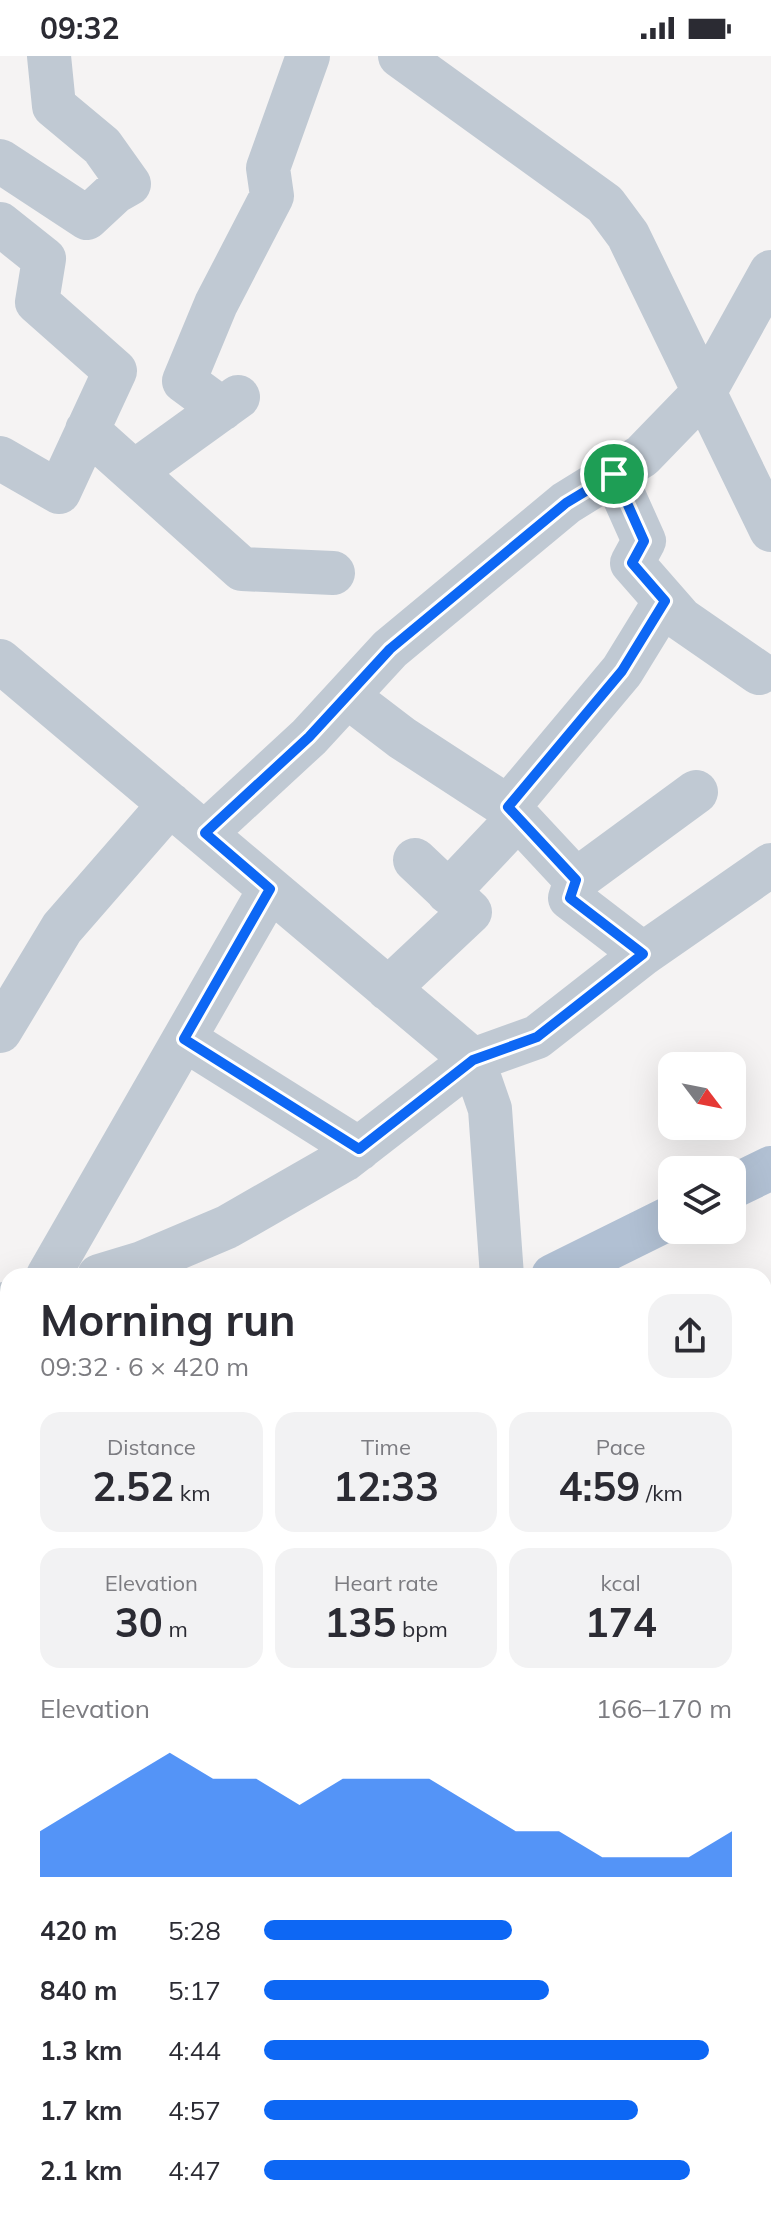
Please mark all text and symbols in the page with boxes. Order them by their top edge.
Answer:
text: 09:32 [40,9,119,47]
pin [580,440,648,508]
icon: arrive [592,452,636,496]
north arrow [658,1052,746,1140]
map controls [658,1052,746,1244]
button: layers [658,1156,746,1244]
text: Morning run [40,1292,296,1347]
button: share [648,1294,732,1378]
text: 09:32 · 6 × 420 m [40,1350,249,1383]
text: Distance [107,1433,196,1461]
text: Time [361,1433,411,1461]
text: Pace [596,1433,645,1461]
text: 2.52 [92,1461,174,1511]
text: 12:33 [333,1461,439,1511]
text: 4:59 [558,1461,640,1511]
text: km [174,1479,210,1507]
text: /km [640,1479,683,1507]
text: Elevation [105,1569,198,1597]
text: Heart rate [334,1569,438,1597]
text: kcal [601,1569,641,1597]
text: 30 [115,1597,163,1647]
text: 135 [324,1597,396,1647]
text: 174 [585,1597,657,1647]
text: m [163,1615,188,1643]
text: bpm [396,1615,448,1643]
text: Elevation [40,1692,150,1725]
text: 166–170 m [596,1692,732,1725]
text: 420 m [40,1914,117,1947]
text: 5:28 [168,1914,221,1947]
text: 840 m [40,1974,117,2007]
text: 5:17 [168,1974,221,2007]
text: 1.3 km [40,2034,123,2067]
text: 4:44 [168,2034,221,2067]
text: 1.7 km [40,2094,123,2127]
text: 4:57 [168,2094,221,2127]
text: 2.1 km [40,2154,123,2187]
text: 4:47 [168,2154,221,2187]

